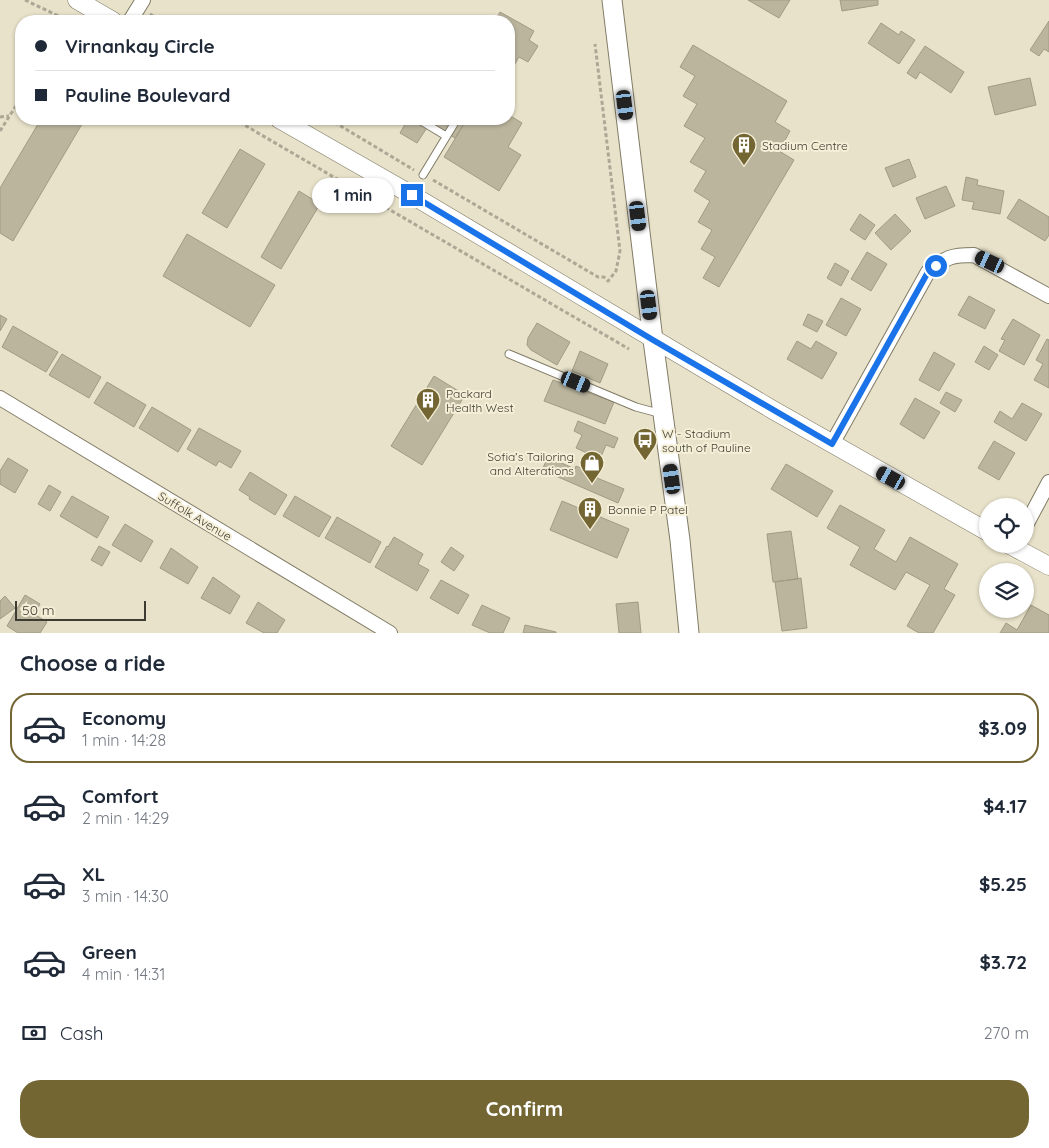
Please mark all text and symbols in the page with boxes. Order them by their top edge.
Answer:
text: Virnankay Circle [65,34,215,58]
text: Pauline Boulevard [65,83,231,107]
car [615,89,634,121]
building icon: Stadium Centre [731,132,757,166]
place label: Stadium Centre [762,138,848,153]
callout: 1 min [312,178,394,212]
route end [401,184,423,206]
text: 1 min [334,185,372,205]
car [628,200,647,232]
car [973,249,1006,275]
route start [925,255,947,277]
car [639,289,658,321]
car [559,369,592,395]
place label: Packard Health West [446,386,514,415]
building icon: Packard Health West [415,387,441,421]
place label: W - Stadium south of Pauline [662,426,751,455]
bus stop icon: W - Stadium south of Pauline [632,427,658,461]
place label: Sofia’s Tailoring and Alterations [487,449,574,478]
shop icon: Sofia’s Tailoring and Alterations [579,450,605,484]
car [662,463,681,495]
car [874,464,907,492]
street label: Suffolk Avenue [156,488,235,544]
building icon: Bonnie P Patel [577,496,603,530]
map controls [979,498,1034,618]
button: locate [979,498,1034,553]
place label: Bonnie P Patel [608,502,688,517]
button: layers [979,563,1034,618]
scale bar [15,598,146,621]
text: 50 m [22,601,55,619]
text: Choose a ride [20,649,165,677]
icon: car [22,706,67,751]
text: Economy [82,706,166,730]
text: $3.09 [978,716,1027,740]
text: 1 min · 14:28 [82,730,166,750]
icon: car [22,784,67,829]
text: Comfort [82,784,159,808]
text: $4.17 [983,794,1027,818]
text: 2 min · 14:29 [82,808,169,828]
icon: car [22,862,67,907]
text: XL [82,862,105,886]
text: $5.25 [979,872,1027,896]
text: 3 min · 14:30 [82,886,169,906]
icon: car [22,940,67,985]
text: Green [82,940,137,964]
text: $3.72 [979,950,1027,974]
text: 4 min · 14:31 [82,964,165,984]
icon: cash [20,1019,48,1047]
text: Cash [60,1021,104,1045]
text: 270 m [984,1023,1029,1043]
button: Confirm [20,1080,1029,1138]

